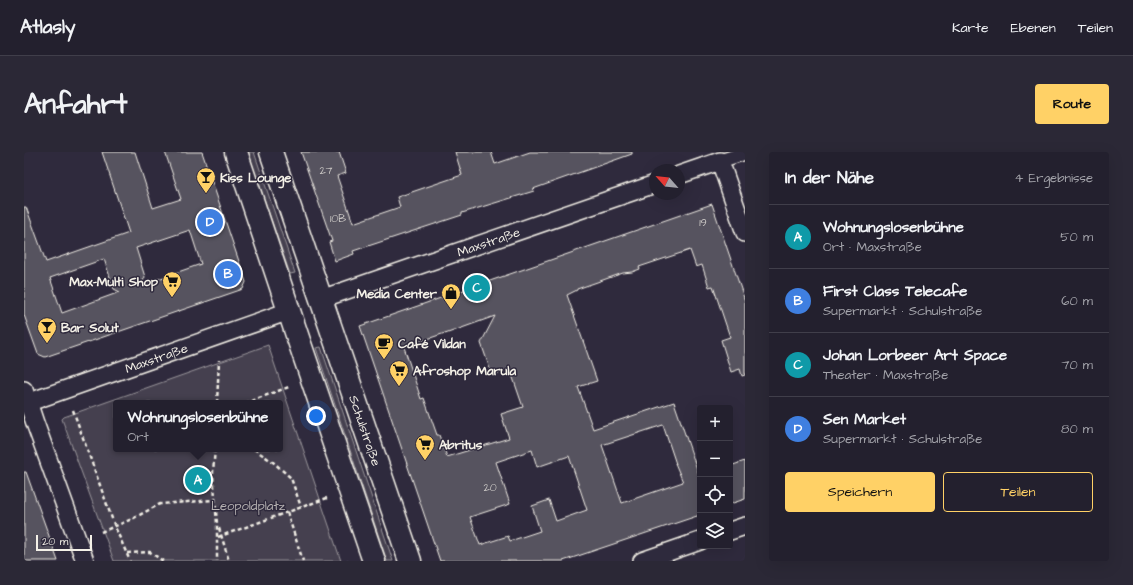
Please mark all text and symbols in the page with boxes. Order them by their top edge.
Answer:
text: Atlasly [20,14,75,41]
text: Karte [952,18,989,38]
text: Ebenen [1011,18,1056,38]
text: Teilen [1078,18,1113,38]
button: Route [1035,84,1109,124]
text: Anfahrt [24,85,127,124]
house number: 27 [319,163,333,178]
north arrow [649,164,685,200]
bar icon: Kiss Lounge [195,166,217,194]
text: In der Nähe [785,166,874,190]
place label: Kiss Lounge [220,169,291,189]
text: 4 Ergebnisse [1014,169,1093,187]
pin: D [197,207,223,237]
house number: 10B [330,211,346,226]
house number: 19 [699,215,707,230]
text: Wohnungslosenbühne [823,217,964,238]
street label: Maxstraße [455,223,523,261]
text: A [794,228,802,246]
text: 50 m [1060,228,1093,246]
text: Ort · Maxstraße [823,238,922,256]
pin: B [215,259,241,289]
supermarket icon: Max-Multi Shop [161,270,183,298]
place label: Max-Multi Shop [69,273,159,292]
pin: C [464,273,490,303]
text: First Class Telecafe [823,281,967,302]
shop icon: Media Center [440,282,462,310]
place label: Media Center [357,285,438,303]
text: B [793,292,803,310]
text: 60 m [1061,292,1093,310]
text: Supermarkt · Schulstraße [823,302,982,320]
bar icon: Bar Solut [36,316,58,344]
place label: Bar Solut [61,319,120,337]
cafe icon: Café Vildan [373,332,395,360]
place label: Café Vildan [398,335,466,353]
street label: Maxstraße [123,339,190,378]
text: Johan Lorbeer Art Space [823,345,1007,366]
text: C [793,356,803,374]
text: 70 m [1061,356,1093,374]
supermarket icon: Afroshop Marula [388,359,410,387]
place label: Afroshop Marula [413,362,516,381]
text: Theater · Maxstraße [823,366,948,384]
street label: Schulstraße [344,393,385,468]
popup [113,400,283,452]
map controls [697,405,733,549]
button: + [697,405,733,441]
your location [306,406,326,426]
text: Wohnungslosenbühne [128,407,268,428]
text: Sen Market [823,409,906,430]
text: D [794,420,802,438]
text: 80 m [1061,420,1093,438]
text: Ort [128,428,149,446]
text: Supermarkt · Schulstraße [823,430,982,448]
supermarket icon: Abritus [414,433,436,461]
place label: Abritus [439,436,483,454]
button: − [697,441,733,477]
pin: A [185,465,211,495]
button: Speichern [785,472,935,512]
button: Teilen [943,472,1093,512]
button: locate [697,477,733,513]
house number: 20 [483,480,497,495]
park label: Leopoldplatz [211,497,286,515]
button: layers [697,513,733,549]
scale bar [36,533,92,552]
text: 20 m [42,534,68,549]

